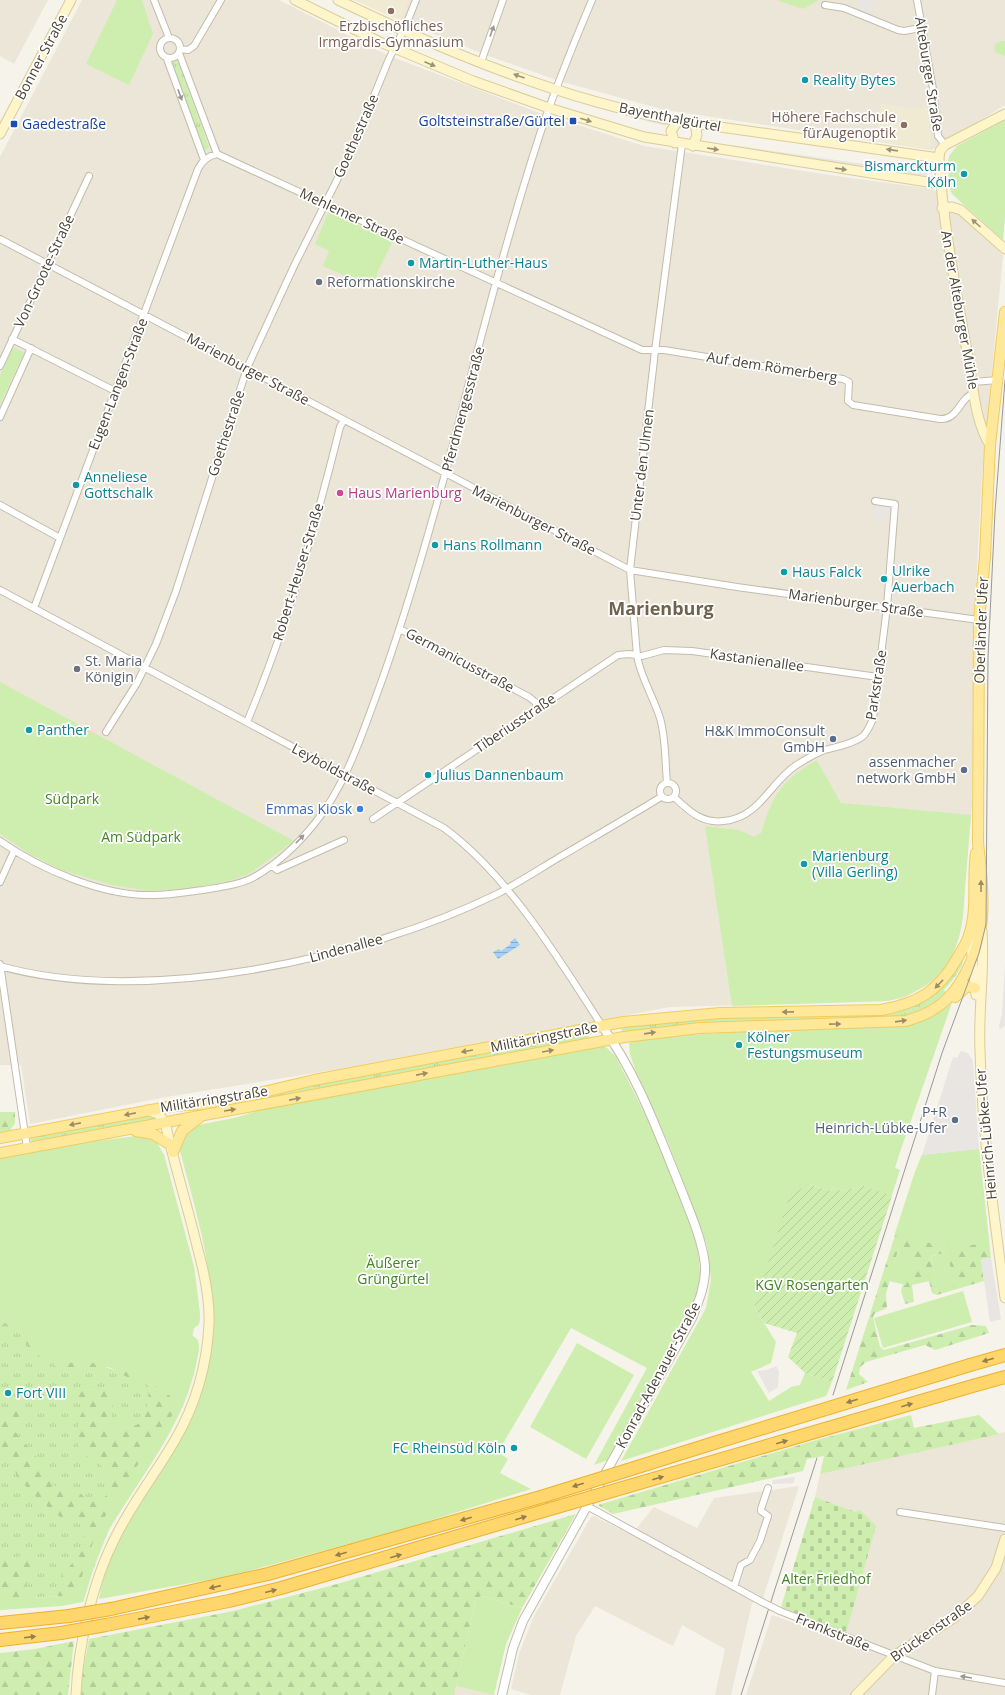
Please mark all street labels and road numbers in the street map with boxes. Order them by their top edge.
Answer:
street label: Bonner Straße [10,10,71,103]
street label: Alteburger Straße [911,15,948,133]
street label: Goethestraße [329,91,383,181]
street label: Bayenthalgürtel [617,97,723,136]
street label: Mehlemer Straße [297,183,408,248]
street label: Von-Groote-Straße [9,211,78,330]
street label: An der Alteburger Mühle [937,229,984,391]
street label: Eugen-Langen-Straße [84,315,152,453]
street label: Marienburger Straße [184,328,313,409]
street label: Pferdmengesstraße [437,344,488,473]
street label: Auf dem Römerberg [705,347,839,386]
street label: Goethestraße [203,387,248,478]
street label: Unter den Ulmen [625,408,658,522]
street label: Marienburger Straße [469,480,599,559]
street label: Robert-Heuser-Straße [268,501,328,643]
street label: Oberländer Ufer [969,576,992,684]
street label: Marienburger Straße [787,584,925,621]
street label: Germanicusstraße [403,623,518,696]
street label: Kastanienallee [709,643,806,676]
street label: Parkstraße [861,648,890,721]
street label: Tiberiusstraße [470,688,559,757]
street label: Leyboldstraße [289,738,380,799]
street label: Lindenallee [307,929,385,966]
street label: Militärringstraße [489,1017,599,1056]
street label: Heinrich-Lübke-Ufer [970,1067,1001,1201]
street label: Militärringstraße [159,1081,269,1116]
street label: Konrad-Adenauer-Straße [611,1298,704,1451]
street label: Brückenstraße [886,1595,975,1666]
street label: Frankstraße [793,1608,873,1655]

